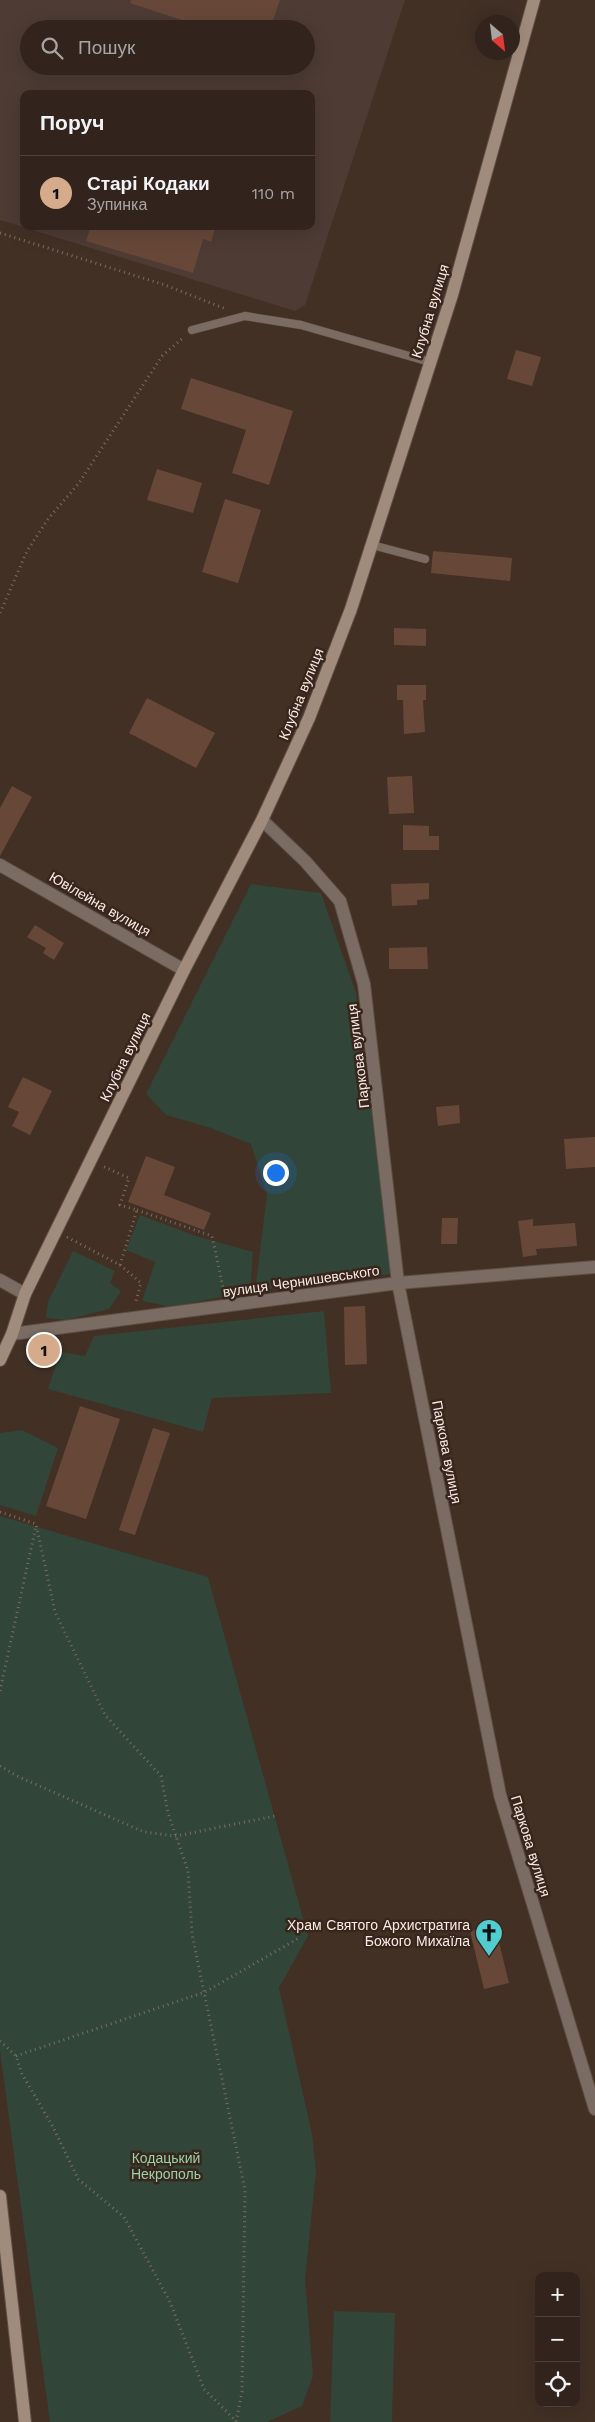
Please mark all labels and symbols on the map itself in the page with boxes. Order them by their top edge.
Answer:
north arrow [475,15,520,60]
street label: Клубна вулиця [408,262,452,360]
street label: Клубна вулиця [275,646,327,742]
street label: Ювілейна вулиця [47,869,153,939]
street label: Паркова вулиця [344,1003,372,1109]
street label: Клубна вулиця [97,1010,153,1104]
your location [263,1160,289,1186]
street label: вулиця Чернишевського [222,1262,380,1300]
pin: 1 [28,1331,60,1369]
street label: Паркова вулиця [429,1399,465,1505]
street label: Паркова вулиця [508,1793,554,1899]
place label: Храм Святого Архистратига Божого Михаїла [287,1917,470,1949]
church icon: Храм Святого Архистратига Божого Михаїла [474,1918,504,1957]
park label: Кодацький Некрополь [131,2150,201,2182]

